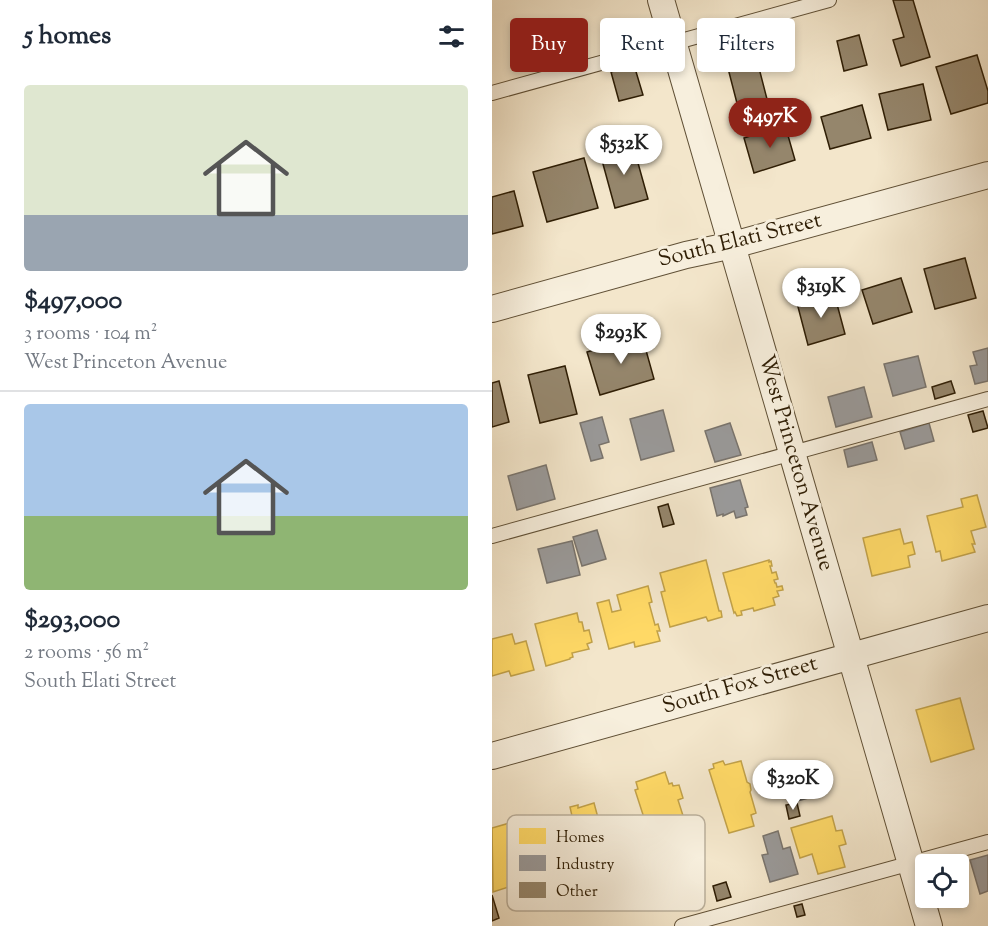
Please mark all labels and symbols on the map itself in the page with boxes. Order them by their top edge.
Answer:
pin: $497K [728,98,812,149]
pin: $532K [582,125,666,176]
street label: South Elati Street [655,205,826,277]
pin: $319K [779,268,863,319]
pin: $293K [579,314,663,365]
street label: West Princeton Avenue [749,351,841,575]
street label: South Fox Street [659,648,822,723]
pin: $320K [751,760,835,811]
legend [507,815,705,911]
text: Homes [556,827,604,850]
text: Industry [556,854,614,877]
text: Other [556,881,598,904]

